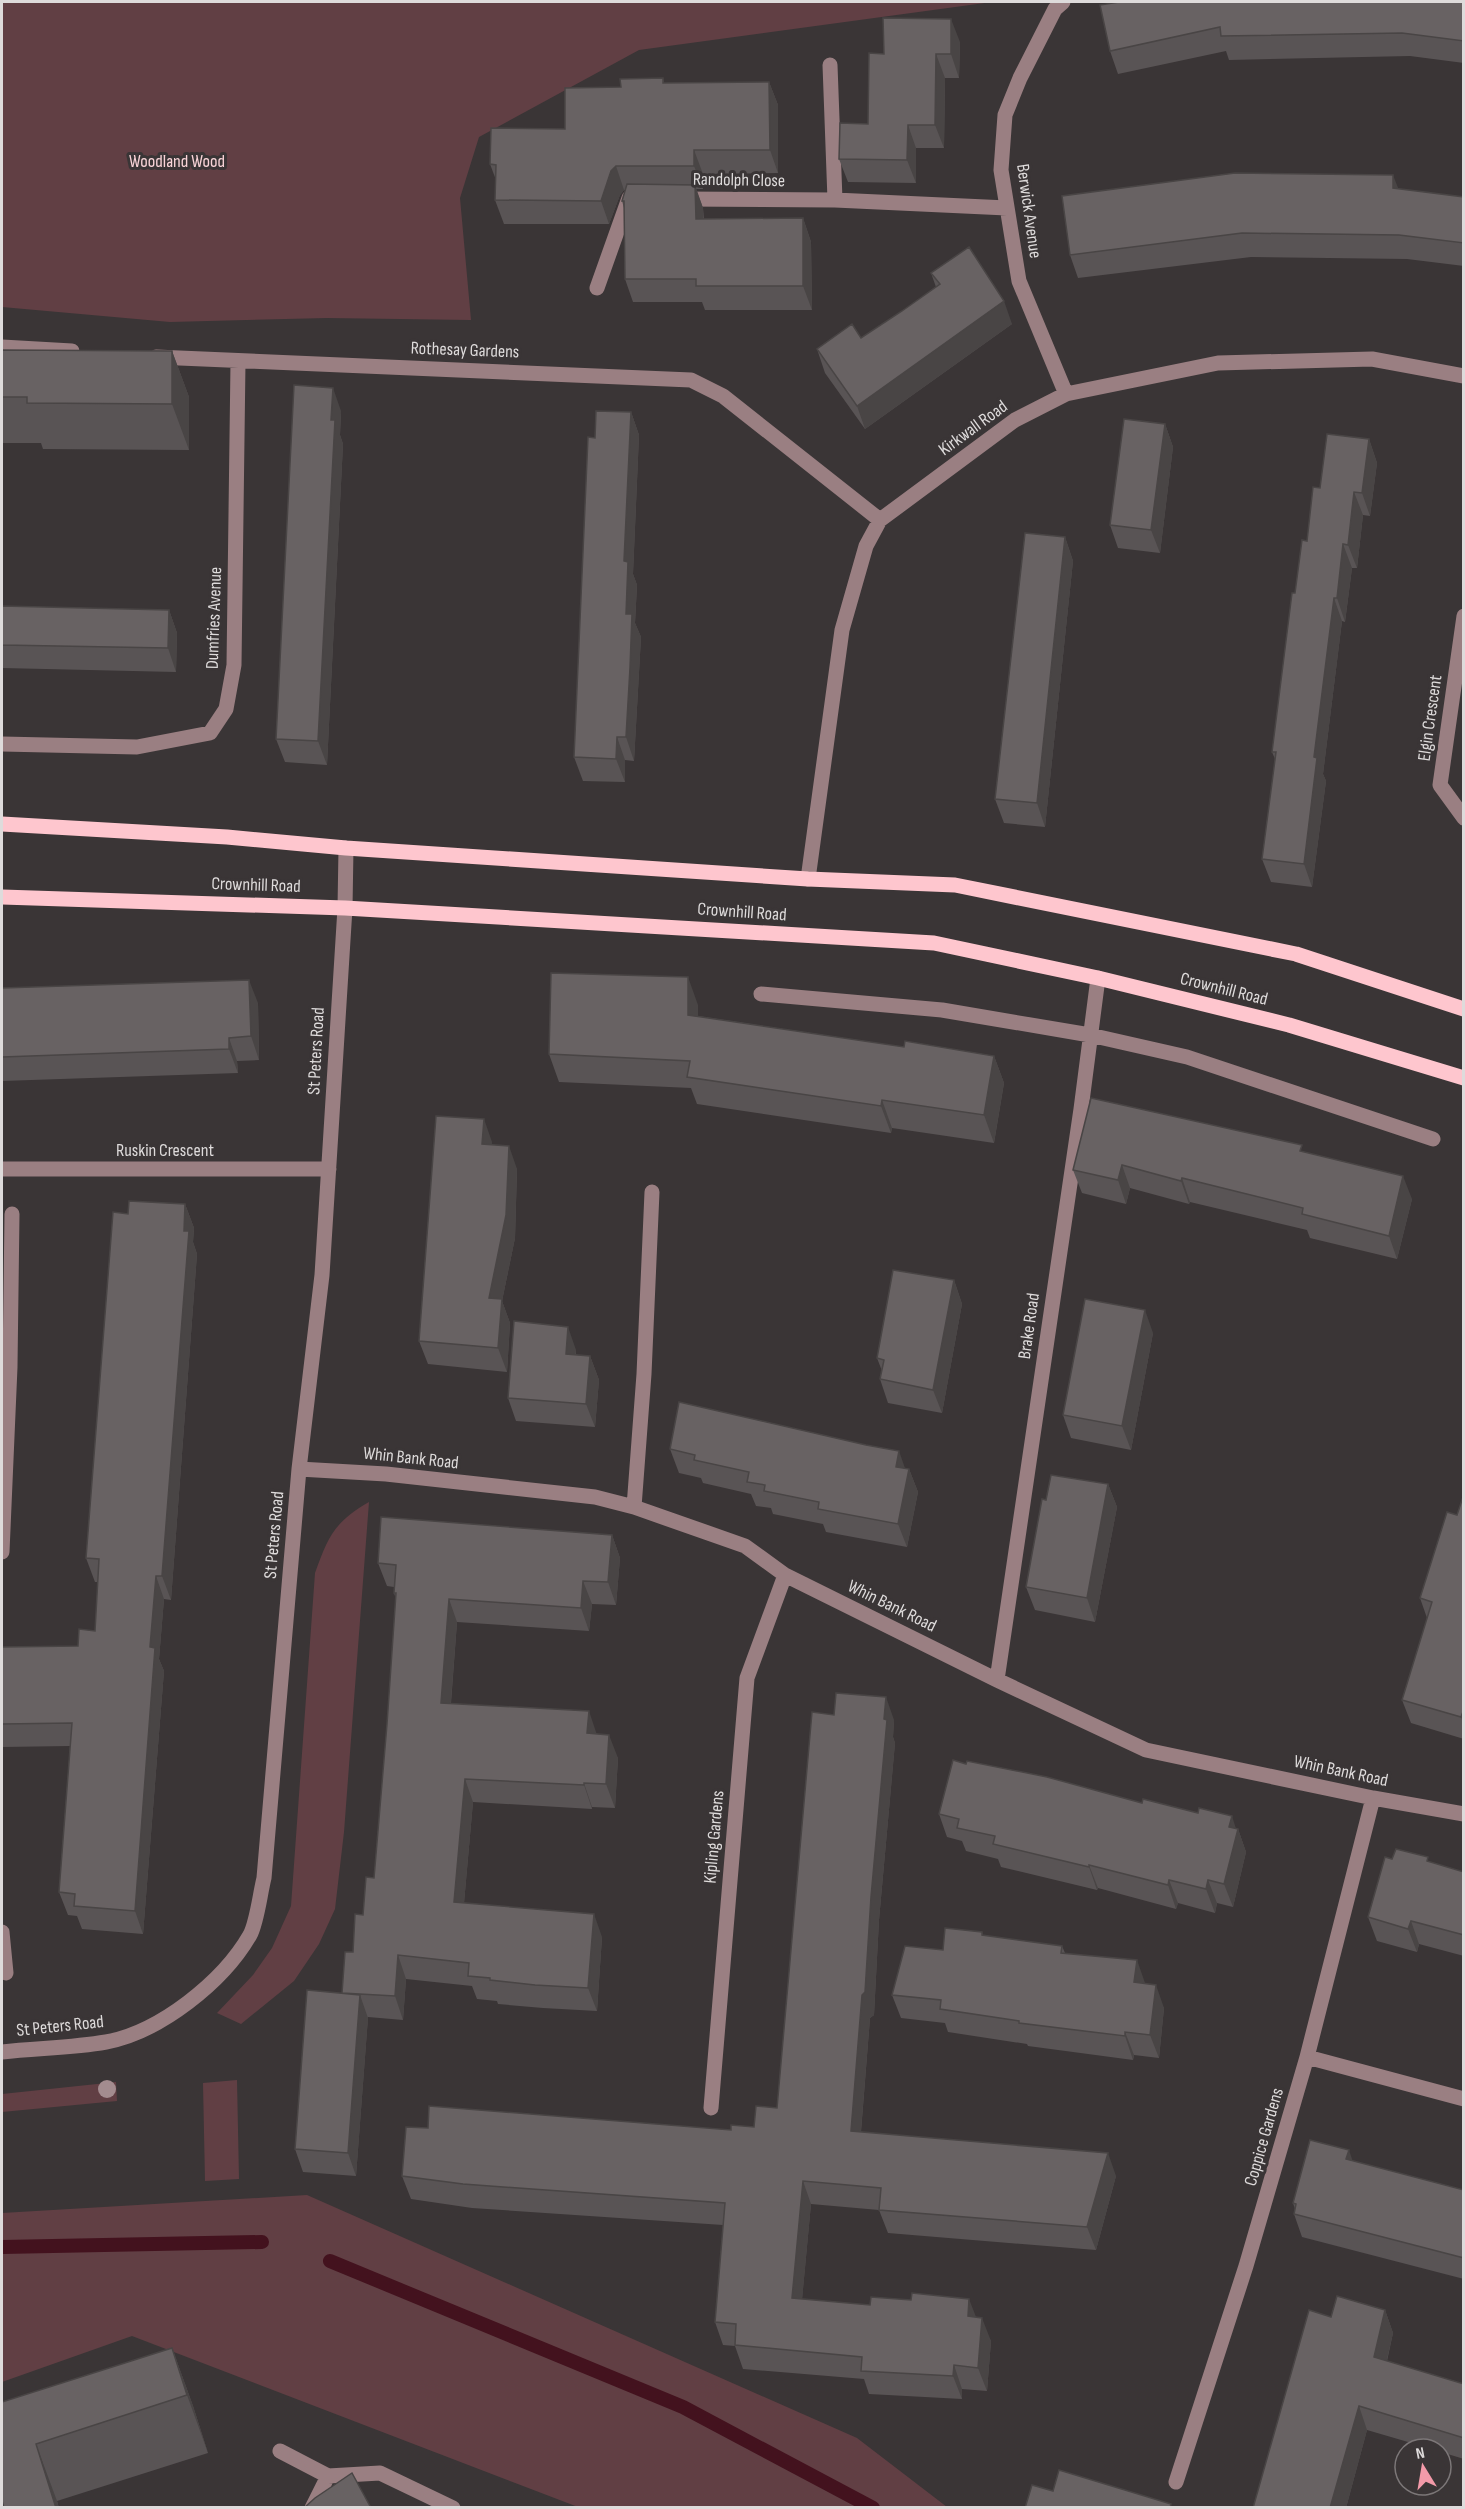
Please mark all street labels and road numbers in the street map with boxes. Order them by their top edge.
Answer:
street label: Berwick Avenue [1012,162,1046,260]
street label: Randolph Close [693,169,785,191]
street label: Rothesay Gardens [410,338,520,362]
street label: Kirkwall Road [934,396,1012,460]
street label: Dumfries Avenue [202,567,226,669]
street label: Elgin Crescent [1414,673,1447,762]
street label: Crownhill Road [211,873,301,897]
street label: Crownhill Road [697,898,787,926]
street label: Crownhill Road [1178,968,1270,1010]
street label: St Peters Road [303,1007,329,1095]
street label: Ruskin Crescent [116,1140,215,1161]
street label: Brake Road [1014,1292,1044,1360]
street label: Whin Bank Road [362,1443,460,1473]
street label: St Peters Road [260,1490,288,1580]
street label: Whin Bank Road [844,1576,940,1636]
street label: Whin Bank Road [1292,1751,1390,1791]
street label: Kipling Gardens [699,1790,729,1884]
street label: St Peters Road [15,2011,105,2041]
street label: Coppice Gardens [1240,2086,1288,2188]

